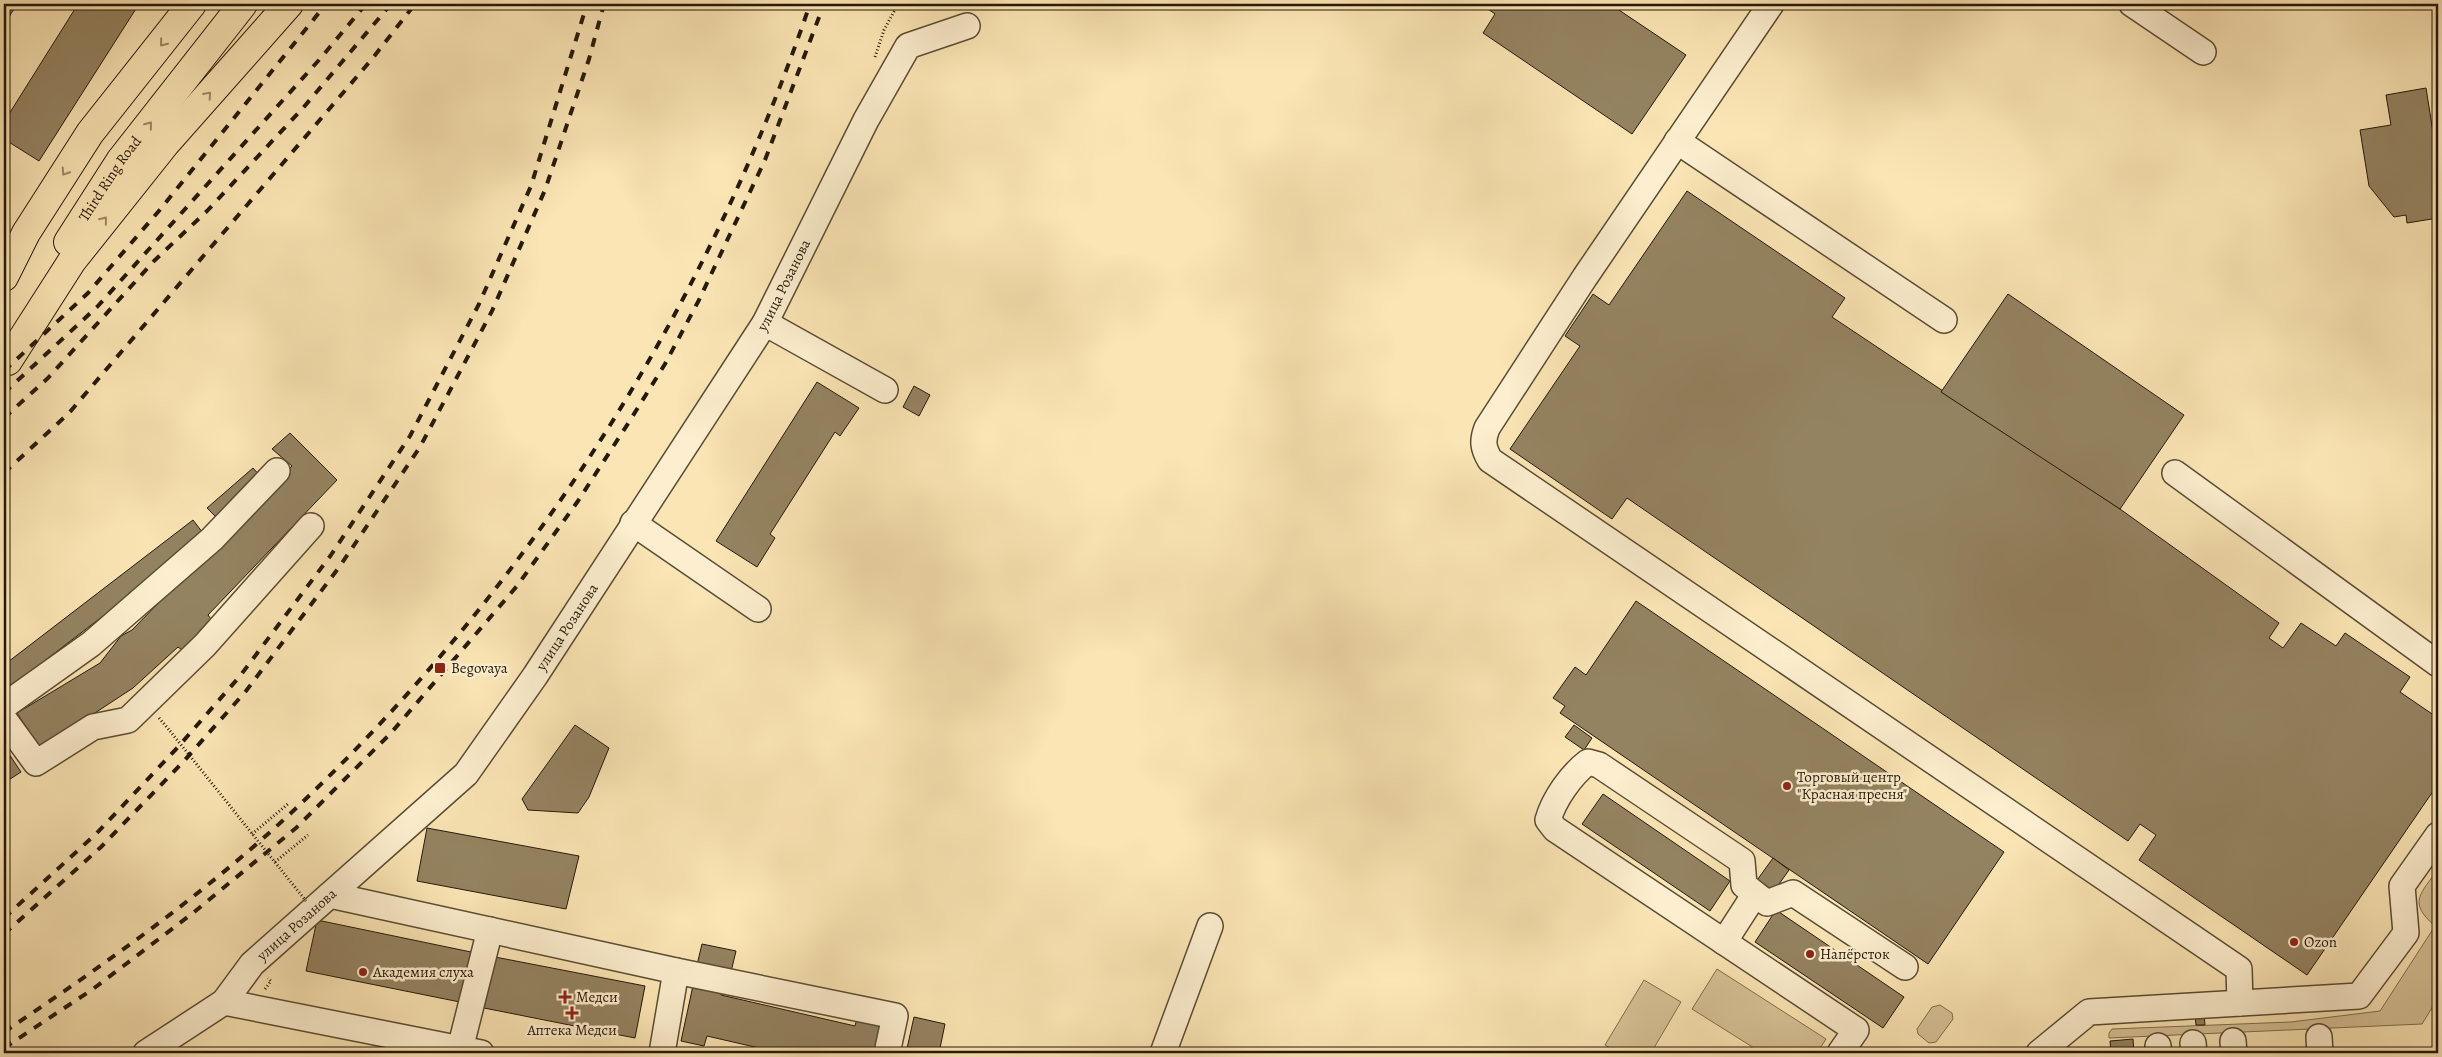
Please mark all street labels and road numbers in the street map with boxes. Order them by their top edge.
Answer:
street label: Third Ring Road [74,131,146,225]
street label: улица Розанова [752,236,815,336]
street label: улица Розанова [531,579,603,675]
street label: улица Розанова [252,884,341,966]

